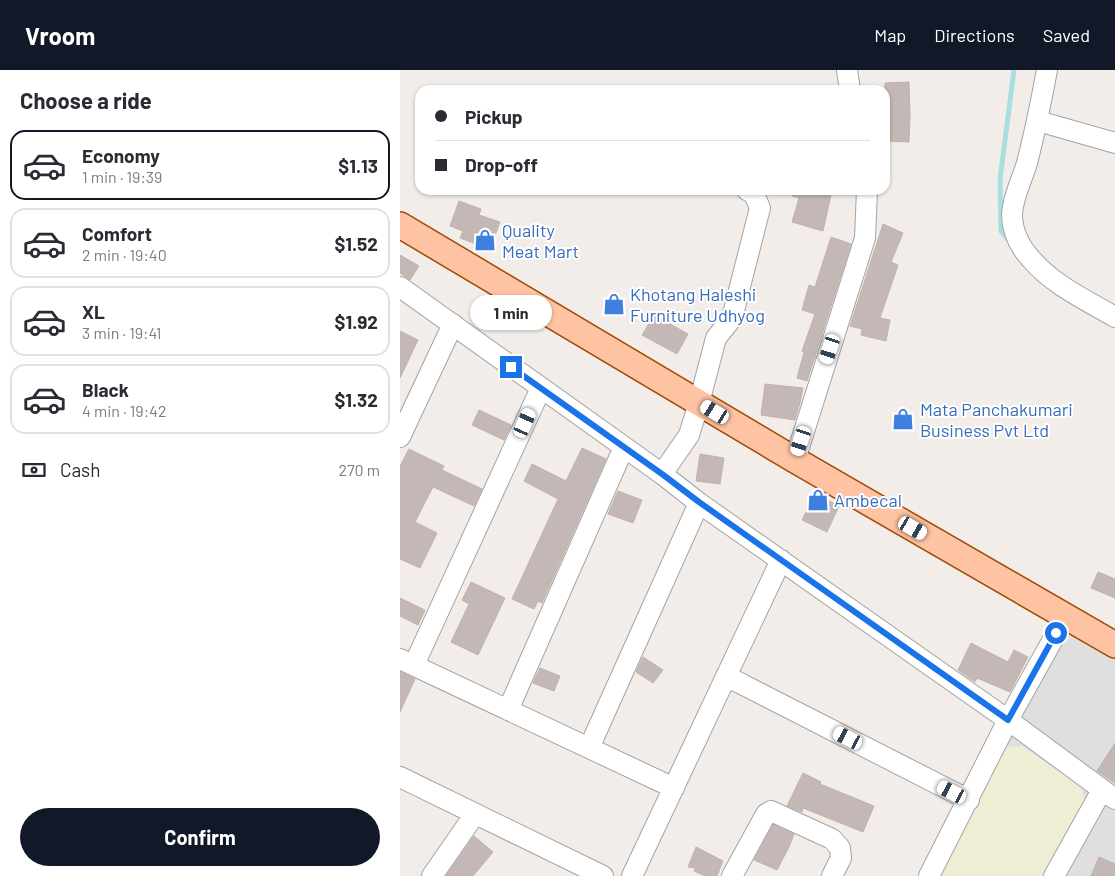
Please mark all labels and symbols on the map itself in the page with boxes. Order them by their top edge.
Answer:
place label: Quality Meat Mart [502,219,579,262]
shop icon: Quality Meat Mart [472,227,498,253]
place label: Khotang Haleshi Furniture Udhyog [630,283,765,326]
shop icon: Khotang Haleshi Furniture Udhyog [601,291,627,317]
callout: 1 min [470,294,552,330]
car [818,332,841,366]
route end [500,356,522,378]
car [698,398,731,426]
place label: Mata Panchakumari Business Pvt Ltd [920,398,1073,441]
car [512,406,537,440]
shop icon: Mata Panchakumari Business Pvt Ltd [890,406,916,432]
car [789,424,812,458]
shop icon: Ambecal [805,487,831,513]
place label: Ambecal [834,489,902,511]
car [896,514,929,542]
route start [1045,622,1067,644]
car [831,725,864,751]
car [935,779,968,805]

